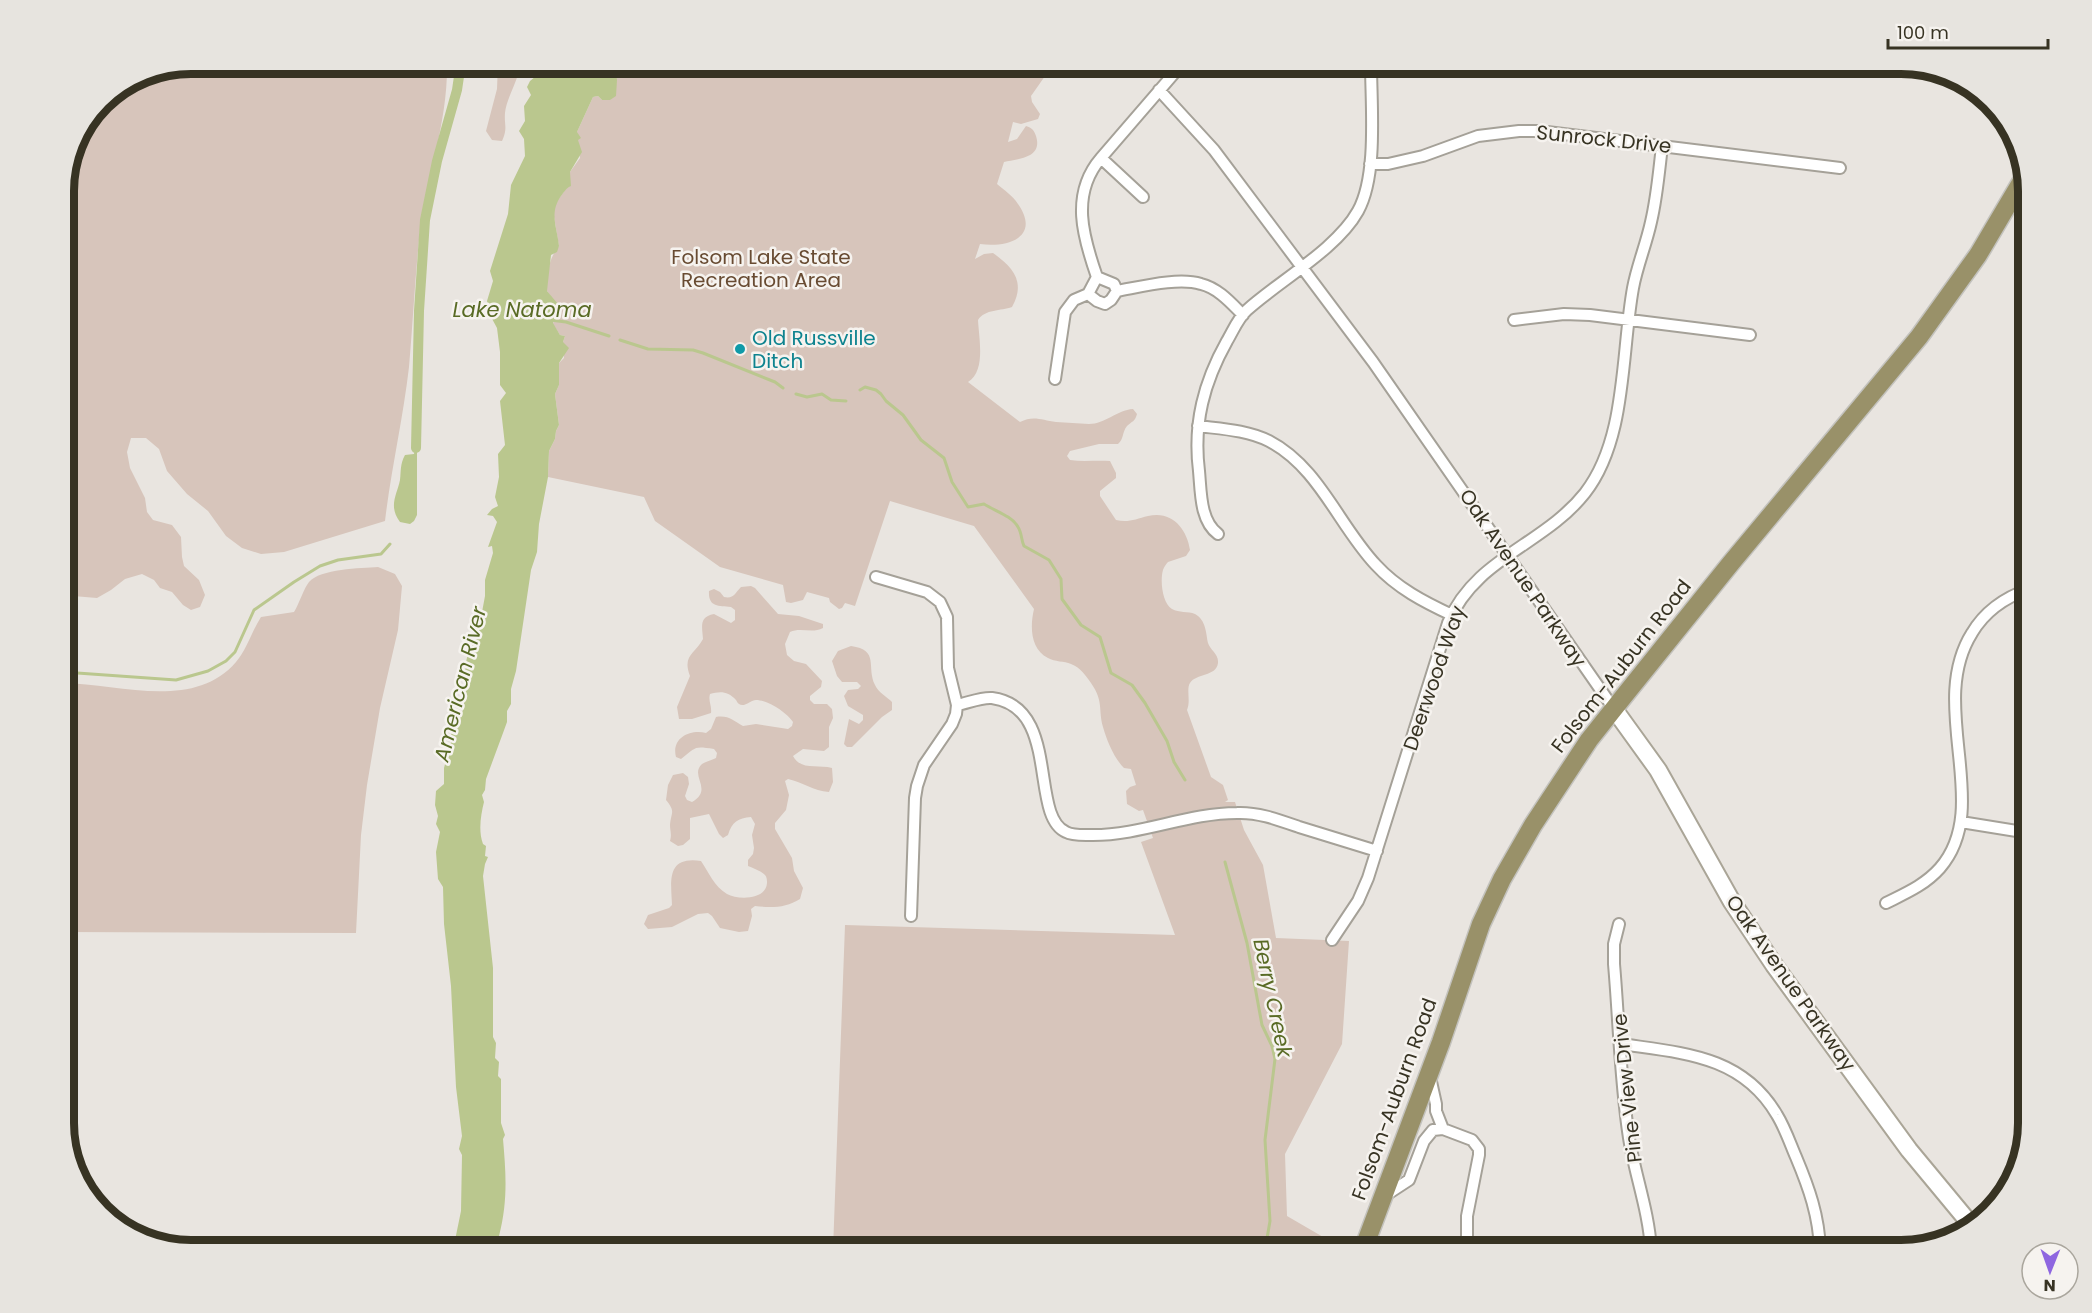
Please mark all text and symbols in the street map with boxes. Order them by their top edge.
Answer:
scale bar [1888,12,2048,50]
text: 100 m [1897,20,1949,45]
street label: Sunrock Drive [1535,118,1673,160]
park label: Folsom Lake State Recreation Area [671,243,851,294]
water label: Lake Natoma [452,295,592,324]
place label: Old Russville Ditch [752,324,876,375]
marker: Old Russville Ditch [733,342,747,356]
street label: Oak Avenue Parkway [1453,483,1593,673]
street label: Folsom-Auburn Road [1544,574,1698,758]
water label: American River [426,602,494,766]
street label: Deerwood Way [1396,602,1472,754]
street label: Oak Avenue Parkway [1719,889,1863,1077]
water label: Berry Creek [1246,936,1300,1061]
street label: Folsom-Auburn Road [1344,994,1444,1204]
street label: Pine View Drive [1605,1012,1649,1164]
north arrow [2020,1241,2080,1301]
text: N [2044,1274,2056,1297]

